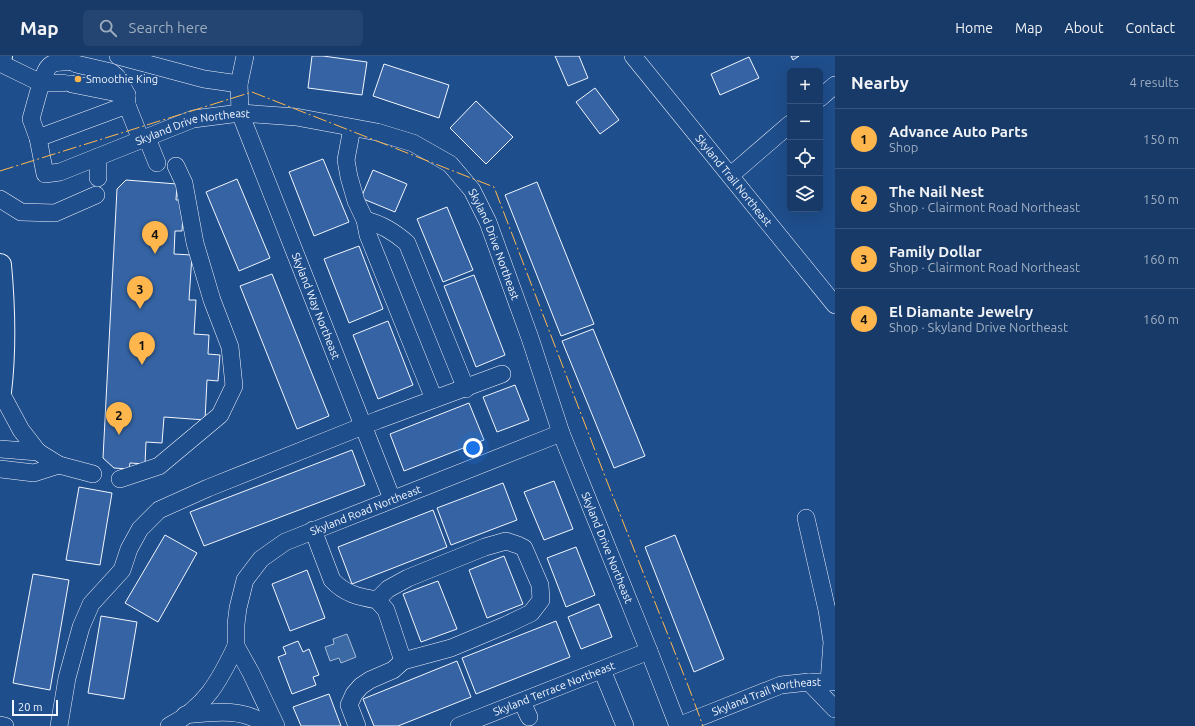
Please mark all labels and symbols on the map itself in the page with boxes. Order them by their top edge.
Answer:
place label: Smoothie King [86,73,158,85]
marker: Smoothie King [73,74,83,84]
street label: Skyland Drive Northeast [133,107,251,147]
street label: Skyland Trail Northeast [693,132,775,229]
street label: Skyland Drive Northeast [466,187,522,302]
pin: 4 [142,221,168,254]
street label: Skyland Way Northeast [290,251,343,362]
pin: 3 [127,276,153,309]
pin: 1 [129,332,155,365]
pin: 2 [106,402,132,435]
your location [463,438,483,458]
street label: Skyland Road Northeast [308,483,423,537]
street label: Skyland Drive Northeast [579,490,635,606]
street label: Skyland Terrace Northeast [491,659,617,718]
street label: Skyland Trail Northeast [710,676,822,718]
scale bar [12,698,58,717]

